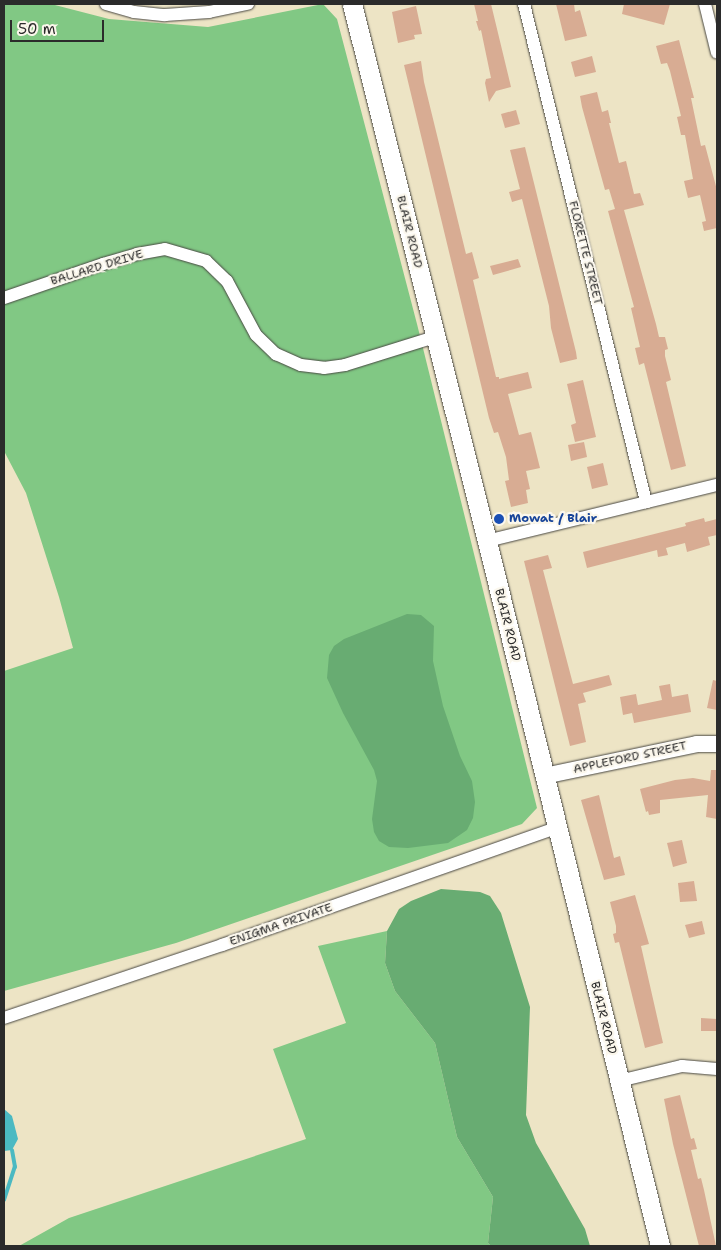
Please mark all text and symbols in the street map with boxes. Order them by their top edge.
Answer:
scale bar [12,10,106,42]
text: 50 m [18,19,56,39]
street label: BLAIR ROAD [393,194,425,270]
street label: FLORETTE STREET [565,199,605,307]
street label: BALLARD DRIVE [49,247,145,289]
place label: Mowat / Blair [509,512,597,526]
marker: Mowat / Blair [493,513,505,525]
street label: BLAIR ROAD [491,587,523,663]
street label: APPLEFORD STREET [572,739,688,777]
street label: ENIGMA PRIVATE [228,901,334,949]
street label: BLAIR ROAD [587,980,619,1056]

